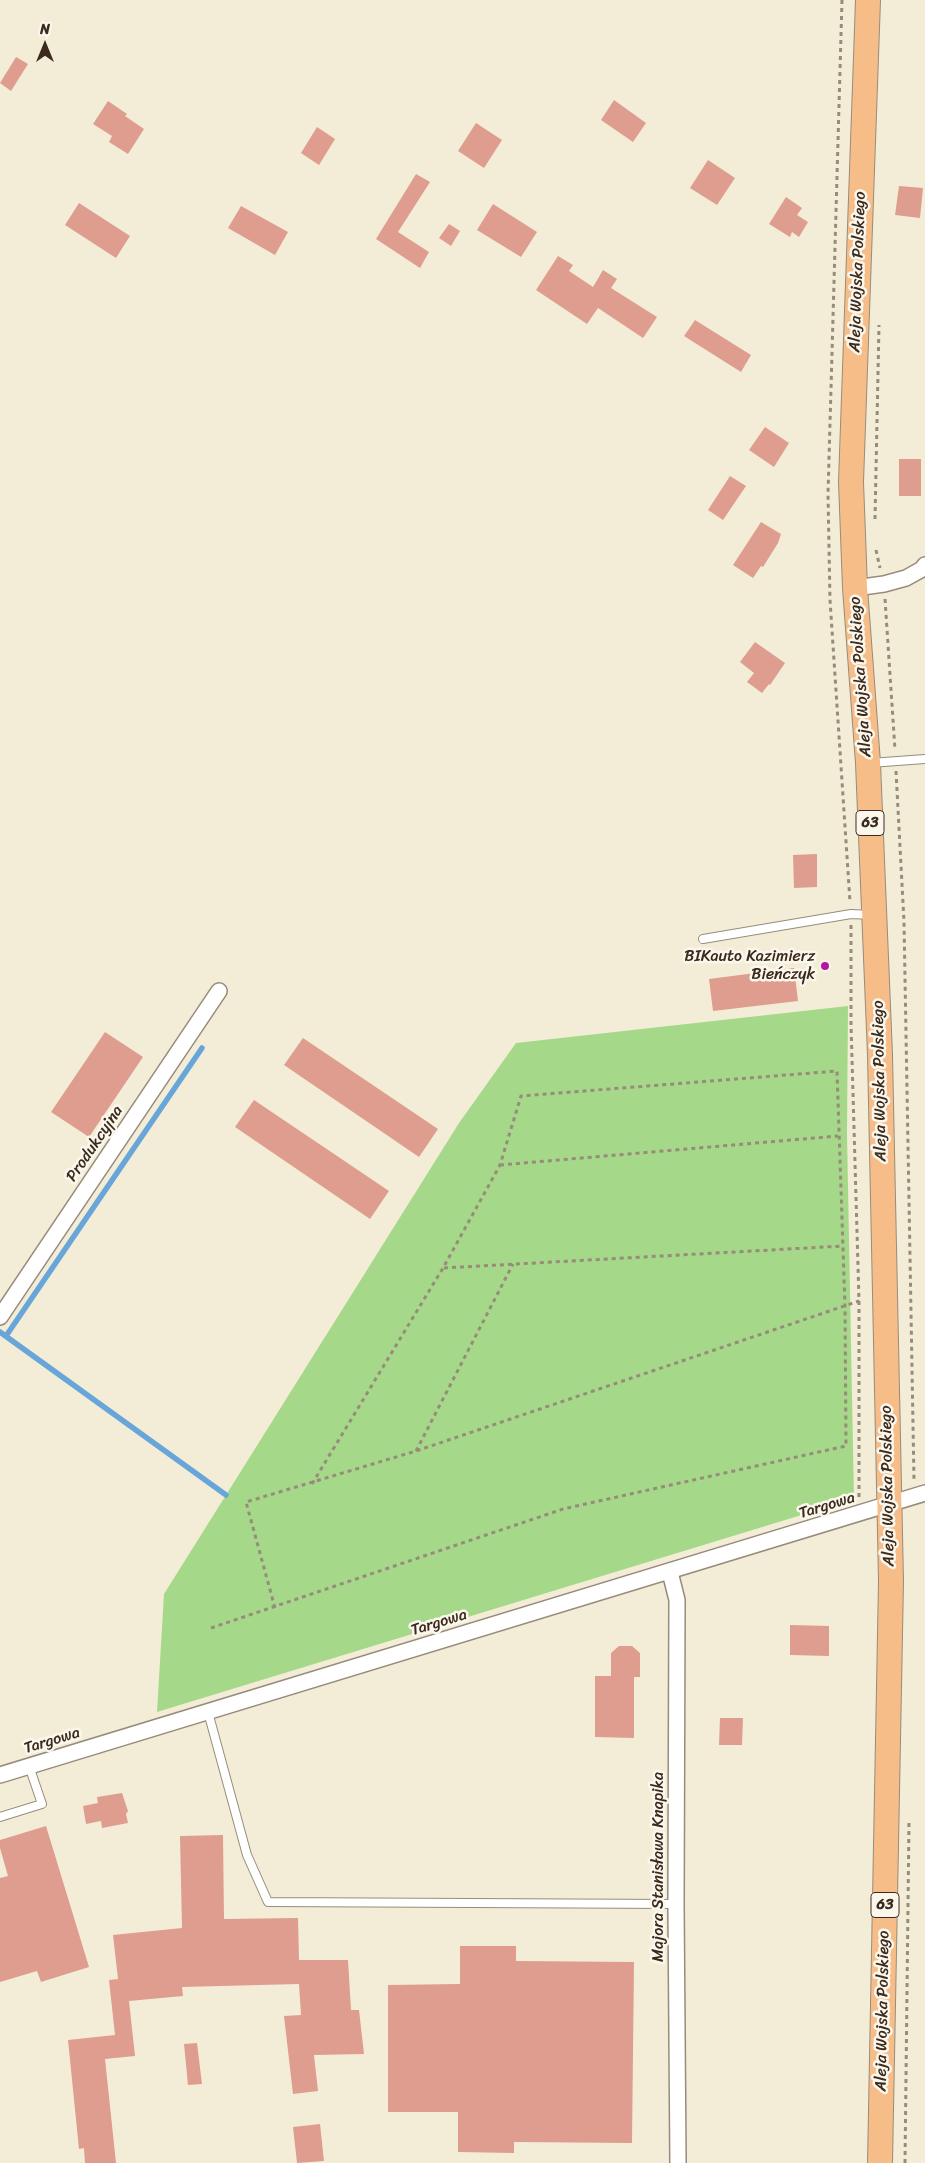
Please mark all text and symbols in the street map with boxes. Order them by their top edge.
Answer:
text: N [40,17,50,42]
north arrow [20,20,70,70]
street label: Aleja Wojska Polskiego [846,191,870,353]
street label: Aleja Wojska Polskiego [846,596,876,758]
road number: 63 [856,810,884,836]
place label: BIKauto Kazimierz Bieńczyk [684,947,815,985]
marker: BIKauto Kazimierz Bieńczyk [819,960,831,972]
street label: Aleja Wojska Polskiego [869,1000,891,1162]
street label: Produkcyjna [63,1102,127,1186]
street label: Aleja Wojska Polskiego [877,1405,899,1567]
street label: Targowa [797,1488,857,1524]
street label: Targowa [409,1605,469,1641]
street label: Targowa [22,1723,82,1759]
street label: Majora Stanisława Knapika [649,1772,669,1962]
road number: 63 [871,1892,899,1918]
street label: Aleja Wojska Polskiego [872,1930,894,2092]

